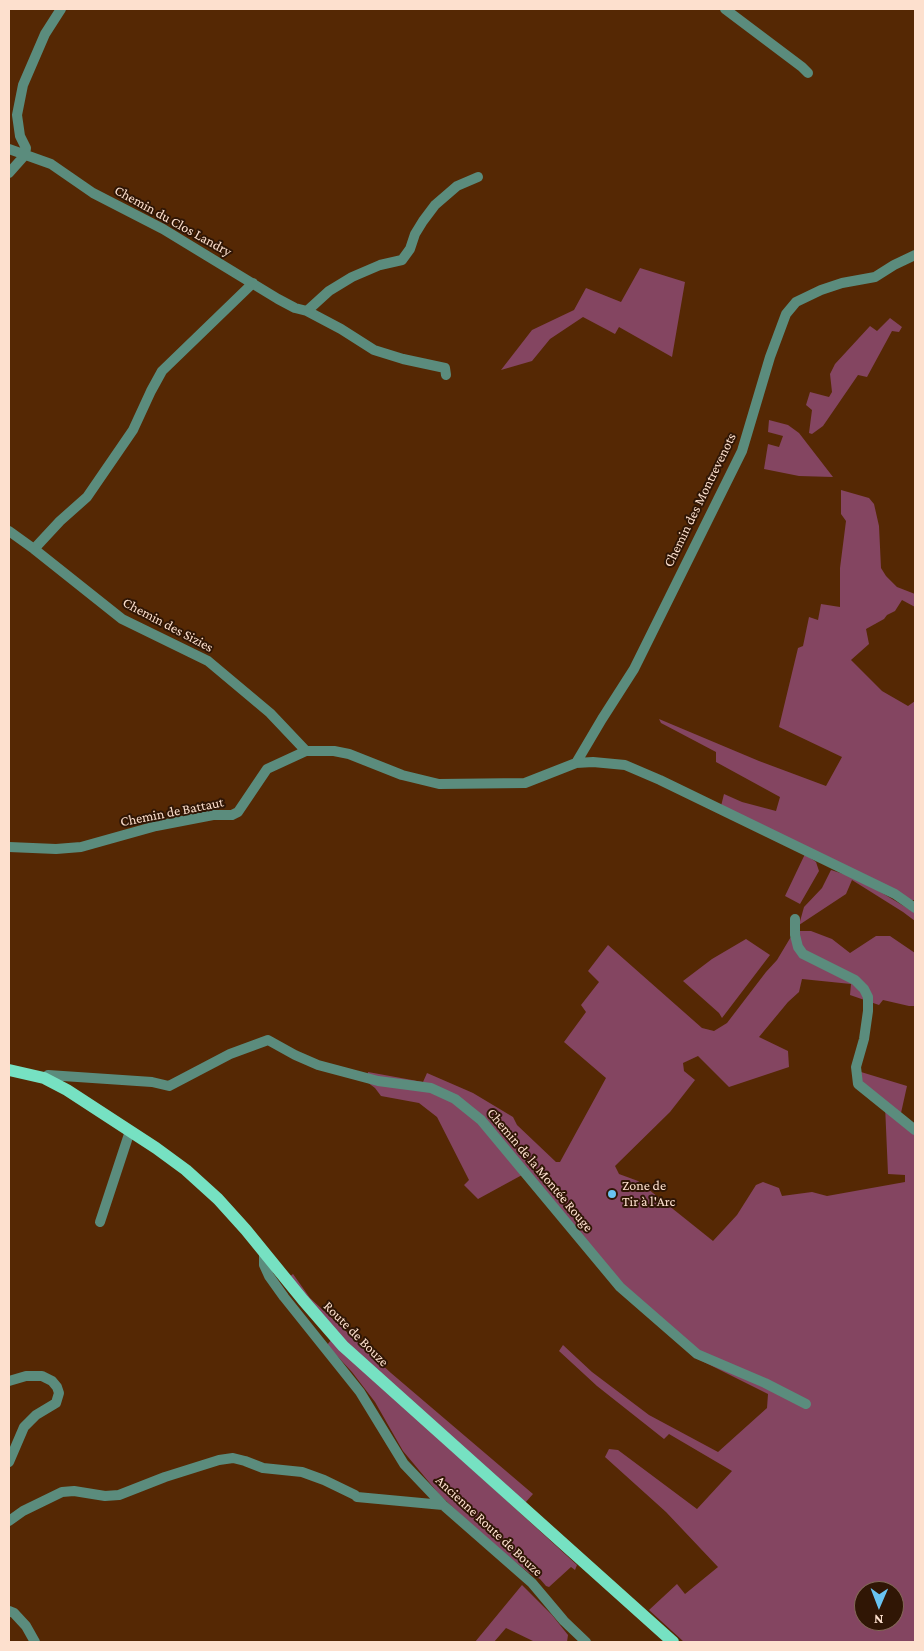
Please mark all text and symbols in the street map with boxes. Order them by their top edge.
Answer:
street label: Chemin du Clos Landry [112,182,234,260]
street label: Chemin des Montrevenots [660,430,740,570]
street label: Chemin des Sizies [120,594,216,656]
street label: Chemin de Battaut [119,794,225,830]
street label: Chemin de la Montée Rouge [483,1105,597,1235]
place label: Zone de Tir à l'Arc [622,1178,675,1210]
marker: Zone de Tir à l'Arc [606,1188,618,1200]
street label: Route de Bouze [320,1298,392,1370]
street label: Ancienne Route de Bouze [432,1472,546,1580]
north arrow [854,1581,904,1631]
text: N [874,1612,884,1628]

